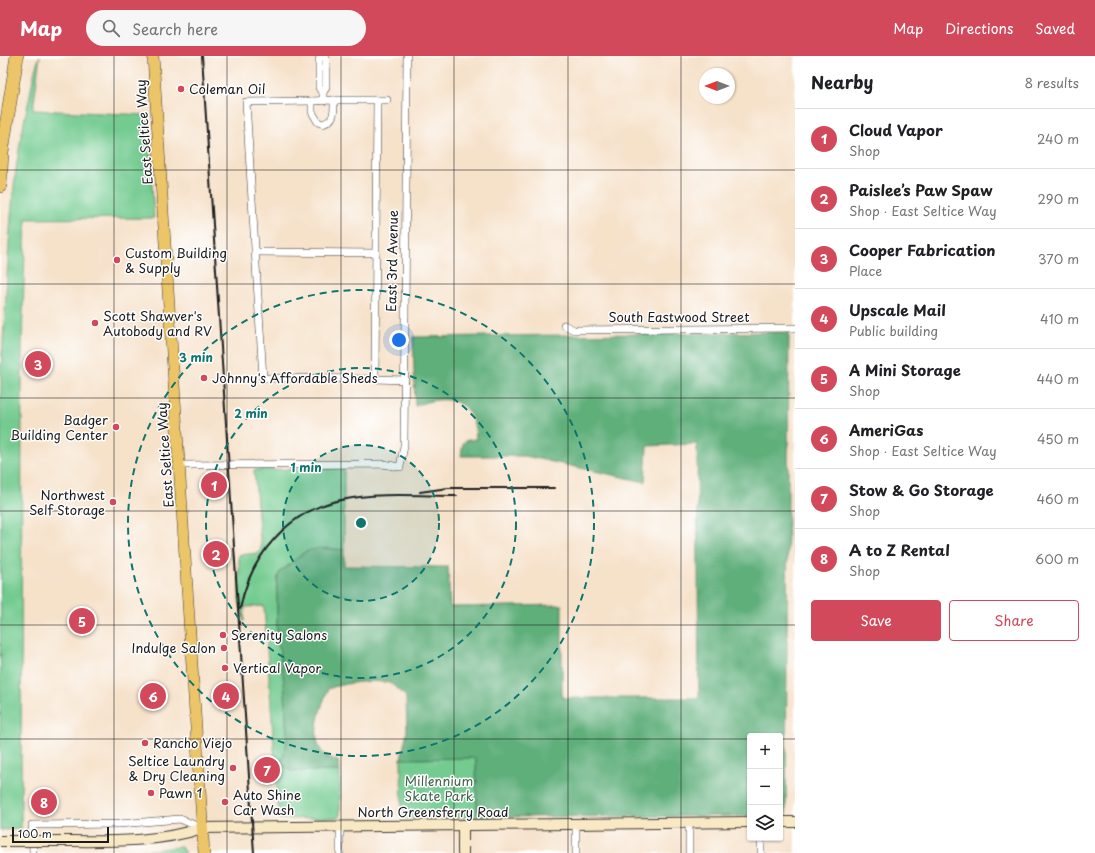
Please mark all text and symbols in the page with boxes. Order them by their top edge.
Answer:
search box [86,10,366,46]
text: Map [20,14,62,42]
icon: search [100,17,122,39]
text: Search here [132,17,218,40]
text: Map [893,18,923,39]
text: Directions [945,18,1013,39]
text: Saved [1035,18,1075,39]
north arrow [699,68,735,104]
text: Nearby [811,69,873,95]
text: 8 results [1025,73,1079,92]
street label: East Seltice Way [130,79,157,185]
place label: Coleman Oil [189,79,265,98]
marker: Coleman Oil [176,84,186,94]
text: Cloud Vapor [849,118,943,141]
text: 1 [821,129,827,148]
text: 240 m [1037,129,1079,148]
text: Shop [849,141,880,160]
text: Paislee’s Paw Spaw [849,178,993,201]
text: 2 [819,189,829,208]
text: 290 m [1038,189,1079,208]
text: Shop · East Seltice Way [849,201,997,220]
street label: East 3rd Avenue [381,210,402,312]
text: Cooper Fabrication [849,238,996,261]
place label: Custom Building & Supply [125,243,227,277]
text: 3 [820,249,828,268]
text: 370 m [1038,249,1079,268]
marker: Custom Building & Supply [112,255,122,265]
text: Place [849,261,882,280]
text: Upscale Mail [849,298,946,321]
place label: Scott Shawver's Autobody and RV [103,306,212,340]
street label: South Eastwood Street [609,307,750,326]
text: 4 [820,309,828,328]
text: 410 m [1040,309,1079,328]
marker: Scott Shawver's Autobody and RV [90,318,100,328]
text: Public building [849,321,938,340]
your location [389,330,409,350]
text: 3 min [179,348,213,366]
pin: 3 [25,349,51,379]
text: A Mini Storage [849,358,961,381]
place label: Johnny's Affordable Sheds [212,368,378,387]
text: 5 [820,369,828,388]
text: 440 m [1036,369,1079,388]
marker: Johnny's Affordable Sheds [199,373,209,383]
text: Shop [849,381,880,400]
street label: East Seltice Way [151,402,178,508]
text: 2 min [234,404,268,422]
place label: Badger Building Center [10,410,109,444]
text: AmeriGas [849,418,923,441]
marker: Badger Building Center [111,422,121,432]
text: 6 [819,429,829,448]
text: 450 m [1037,429,1079,448]
text: Shop · East Seltice Way [849,441,997,460]
text: 1 min [290,458,322,476]
pin: 1 [201,470,227,500]
text: Stow & Go Storage [849,478,994,501]
place label: Northwest Self Storage [29,485,105,519]
text: 7 [820,489,828,508]
text: 460 m [1036,489,1079,508]
marker: Northwest Self Storage [108,497,118,507]
text: Shop [849,501,880,520]
centre of rings [354,516,368,530]
text: A to Z Rental [849,538,950,561]
pin: 2 [203,539,229,569]
text: 8 [820,549,828,568]
text: 600 m [1035,549,1079,568]
text: Shop [849,561,880,580]
button: Save [811,600,941,641]
button: Share [949,600,1079,641]
pin: 5 [69,606,95,636]
place label: Serenity Salons [231,625,327,644]
marker: Serenity Salons [218,630,228,640]
place label: Indulge Salon [131,638,216,657]
marker: Indulge Salon [219,643,229,653]
place label: Vertical Vapor [233,658,321,677]
marker: Vertical Vapor [220,663,230,673]
pin: 6 [140,681,166,711]
pin: 4 [213,681,239,711]
place label: Rancho Viejo [153,733,232,752]
map controls [747,733,783,841]
button: + [747,733,783,769]
marker: Rancho Viejo [140,738,150,748]
place label: Seltice Laundry & Dry Cleaning [128,751,225,785]
pin: 7 [254,755,280,785]
marker: Seltice Laundry & Dry Cleaning [228,763,238,773]
button: − [747,769,783,805]
park label: Millennium Skate Park [404,771,474,805]
place label: Pawn 1 [159,783,203,802]
place label: Auto Shine Car Wash [233,785,301,819]
pin: 8 [31,787,57,817]
marker: Pawn 1 [146,788,156,798]
marker: Auto Shine Car Wash [220,797,230,807]
street label: North Greensferry Road [357,802,509,821]
button: layers [747,805,783,841]
scale bar [12,825,109,844]
text: 100 m [18,825,52,842]

